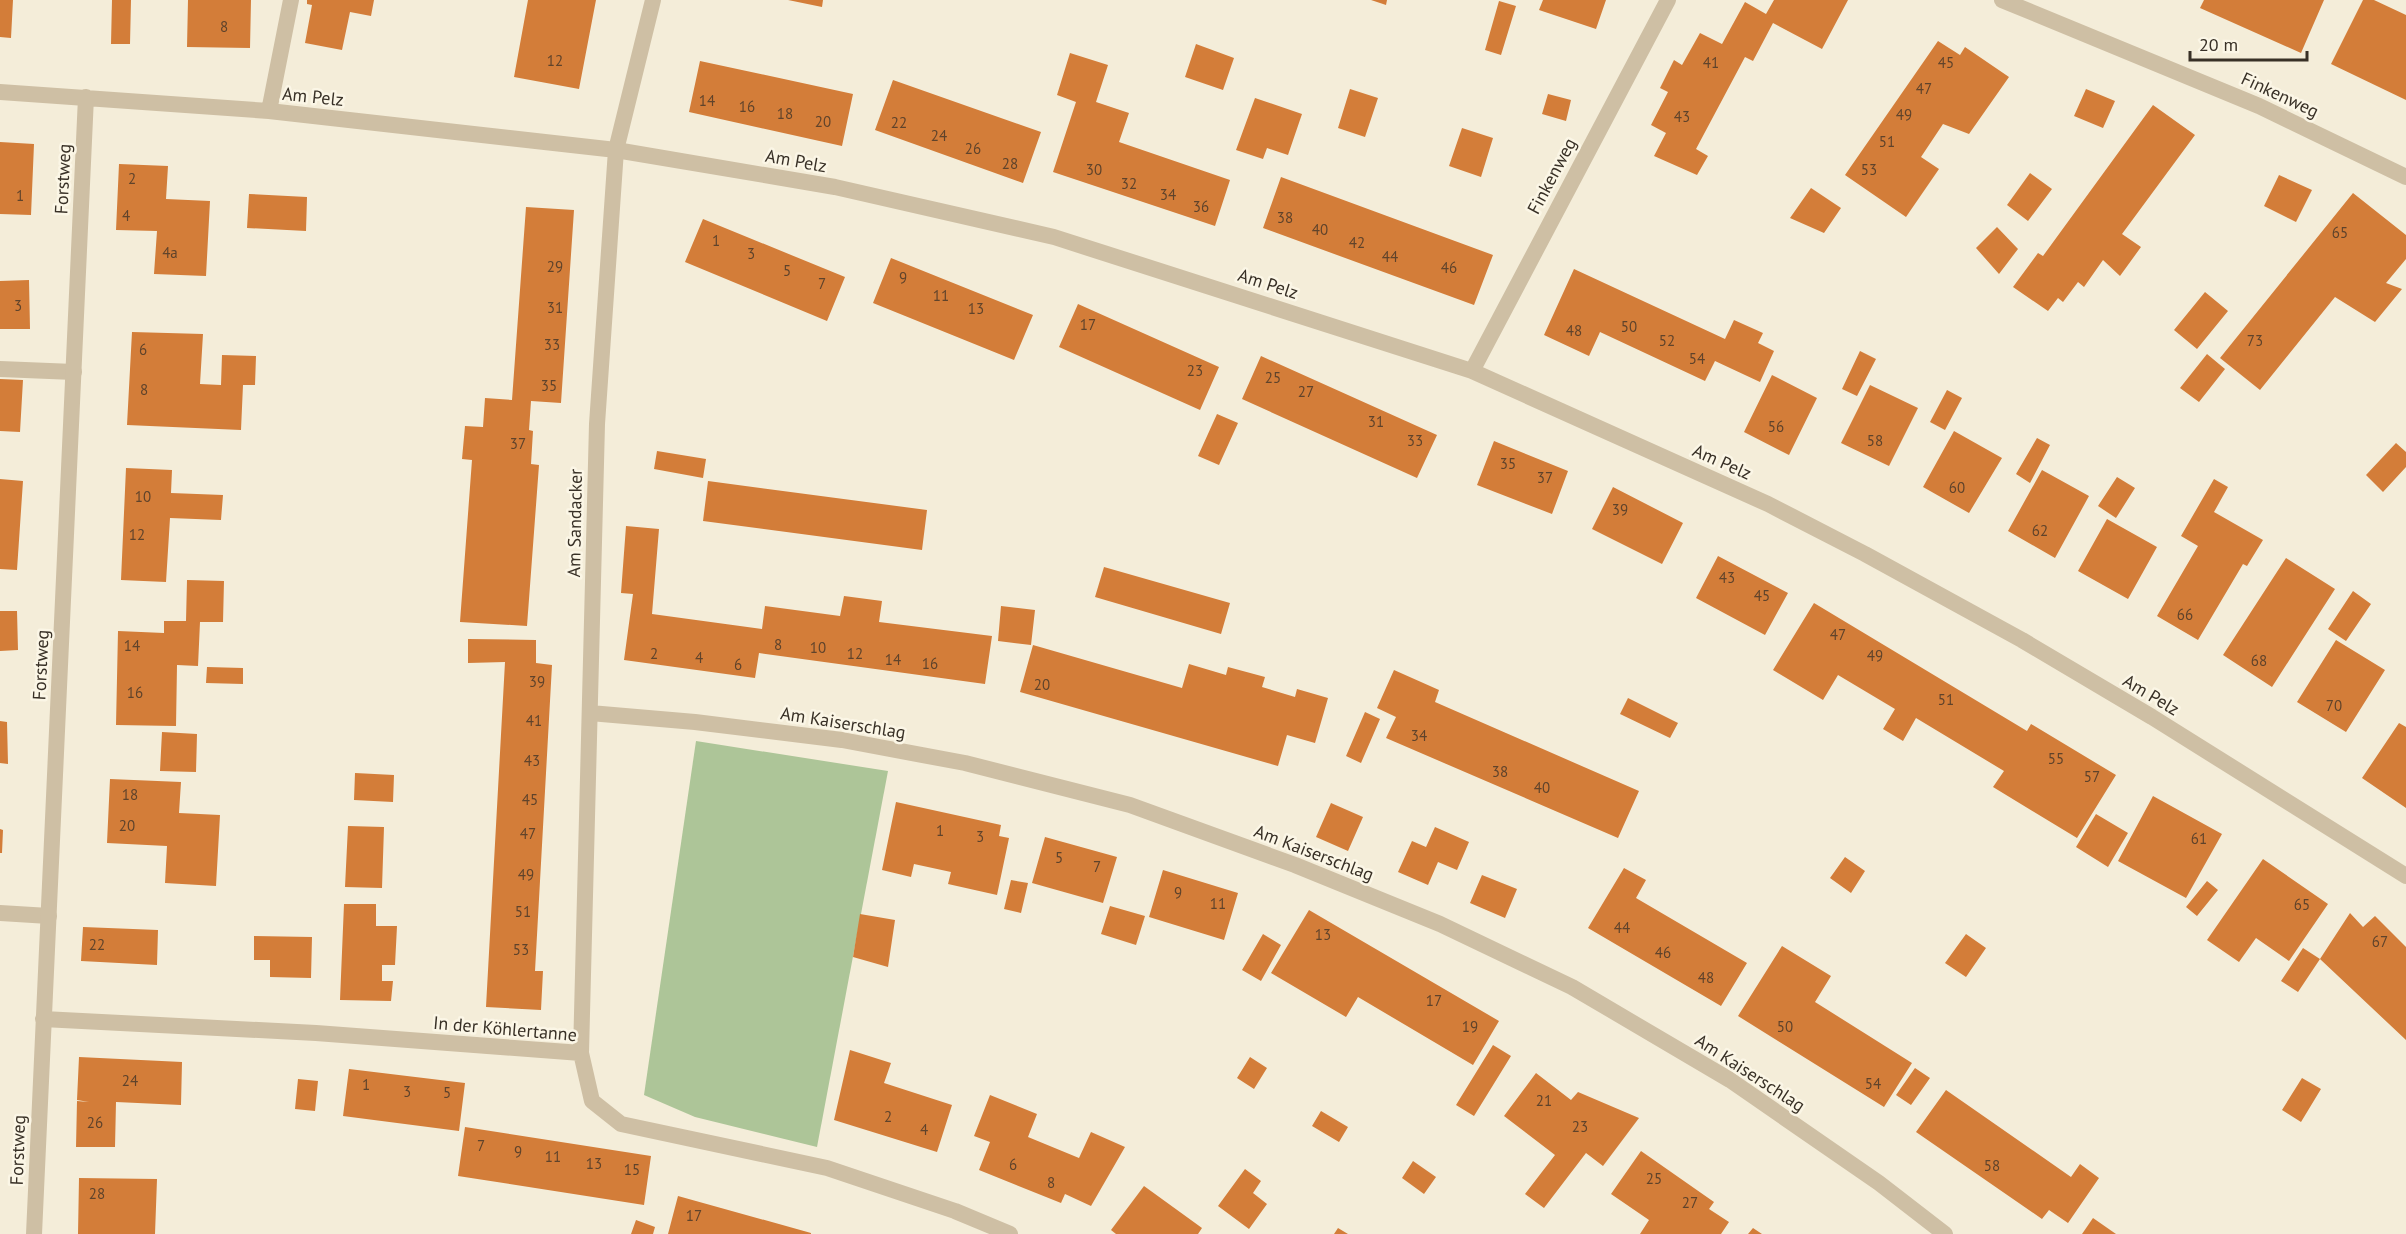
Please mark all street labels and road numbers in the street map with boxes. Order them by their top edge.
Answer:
street label: Finkenweg [2238,67,2323,123]
street label: Am Pelz [281,82,345,111]
street label: Finkenweg [1522,134,1581,218]
street label: Forstweg [49,143,76,215]
street label: Am Pelz [764,144,829,177]
street label: Am Pelz [1235,263,1301,304]
street label: Am Pelz [1689,438,1755,485]
street label: Am Sandacker [562,468,587,578]
street label: Forstweg [27,629,54,701]
street label: Am Pelz [2119,669,2184,720]
street label: Am Kaiserschlag [779,701,907,744]
street label: Am Kaiserschlag [1251,819,1377,886]
street label: In der Köhlertanne [432,1011,578,1046]
street label: Am Kaiserschlag [1691,1029,1810,1117]
street label: Forstweg [5,1114,30,1186]

